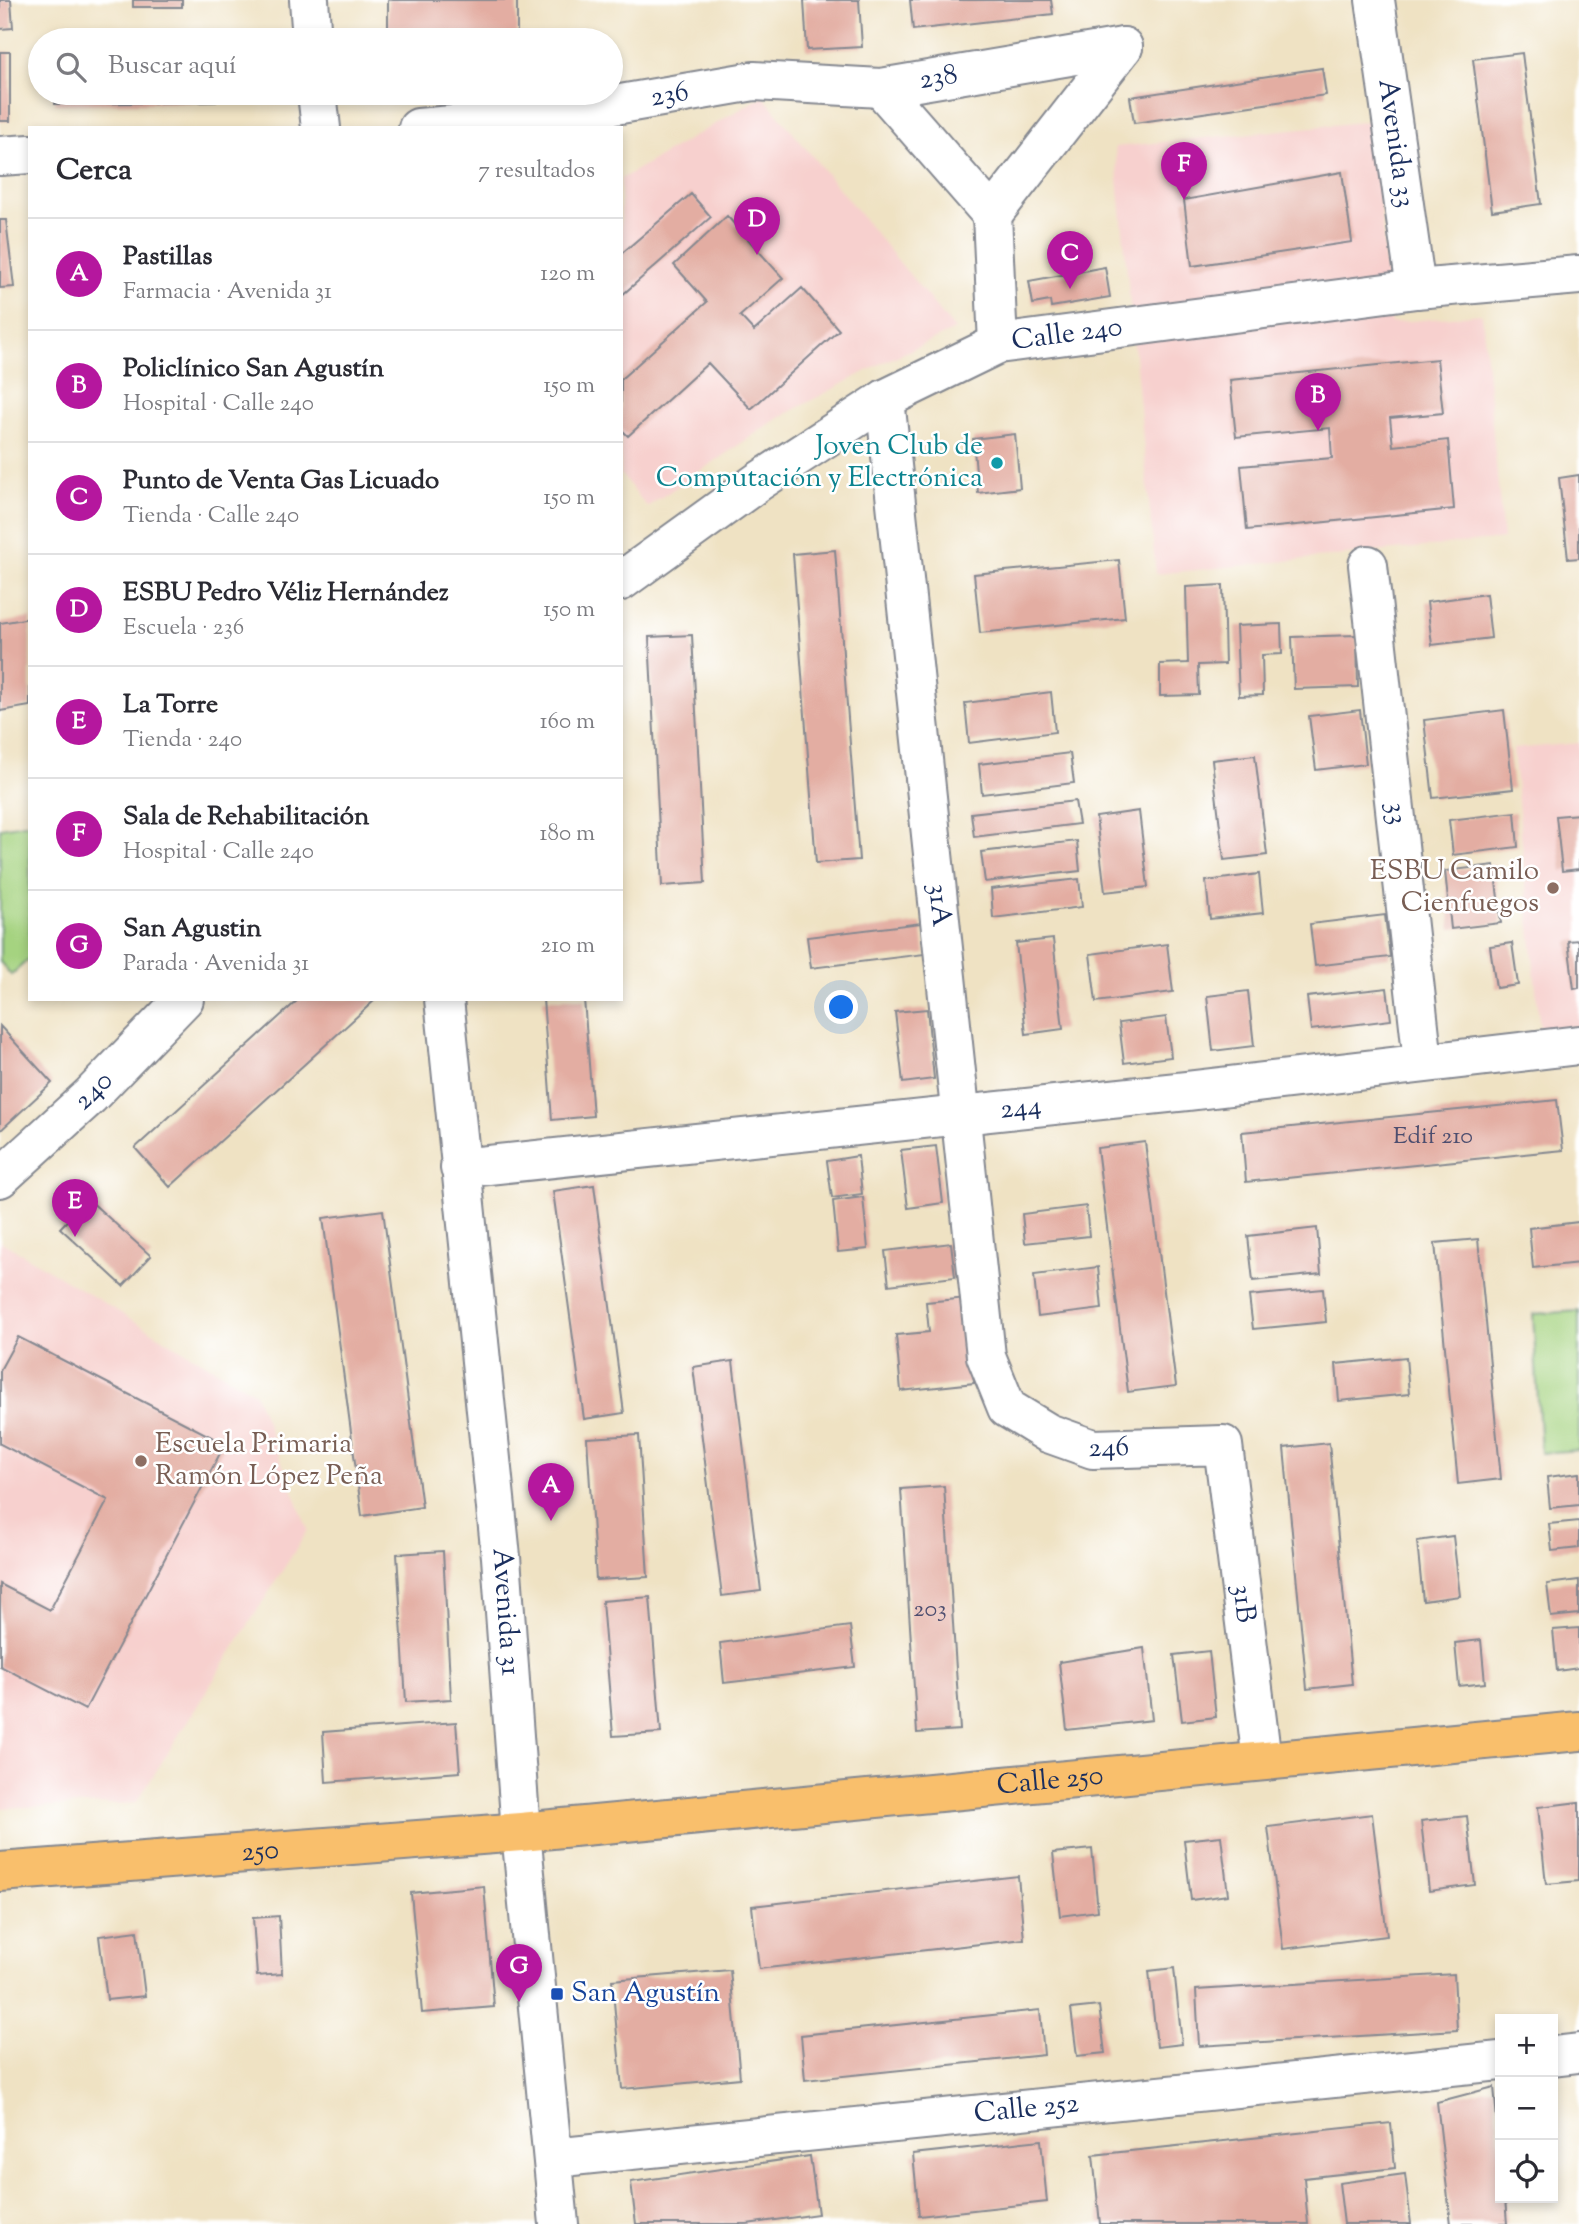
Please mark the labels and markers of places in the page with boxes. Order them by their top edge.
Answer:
pin: F [1161,142,1207,200]
pin: D [734,197,780,255]
pin: C [1047,231,1093,289]
pin: B [1295,373,1341,431]
place label: Joven Club de Computación y Electrónica [656,427,983,499]
marker: Joven Club de Computación y Electrónica [989,455,1005,471]
place label: ESBU Camilo Cienfuegos [1370,852,1539,924]
marker: ESBU Camilo Cienfuegos [1545,880,1561,896]
pin: E [52,1179,98,1237]
place label: Escuela Primaria Ramón López Peña [155,1425,383,1497]
marker: Escuela Primaria Ramón López Peña [133,1453,149,1469]
pin: A [528,1463,574,1521]
pin: G [496,1944,542,2002]
place label: San Agustín [571,1974,720,2014]
marker: San Agustín [549,1986,565,2002]

